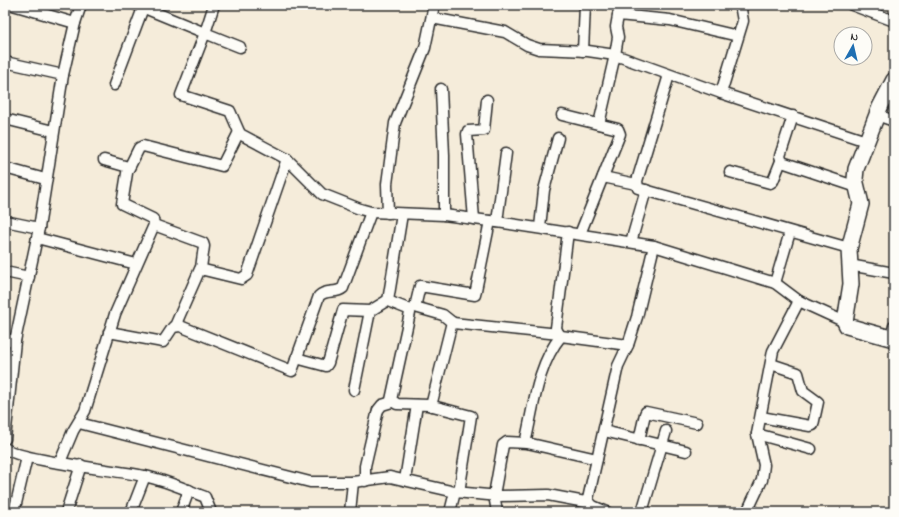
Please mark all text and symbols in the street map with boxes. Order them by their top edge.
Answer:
north arrow [833,26,873,66]
text: N [849,29,859,46]

